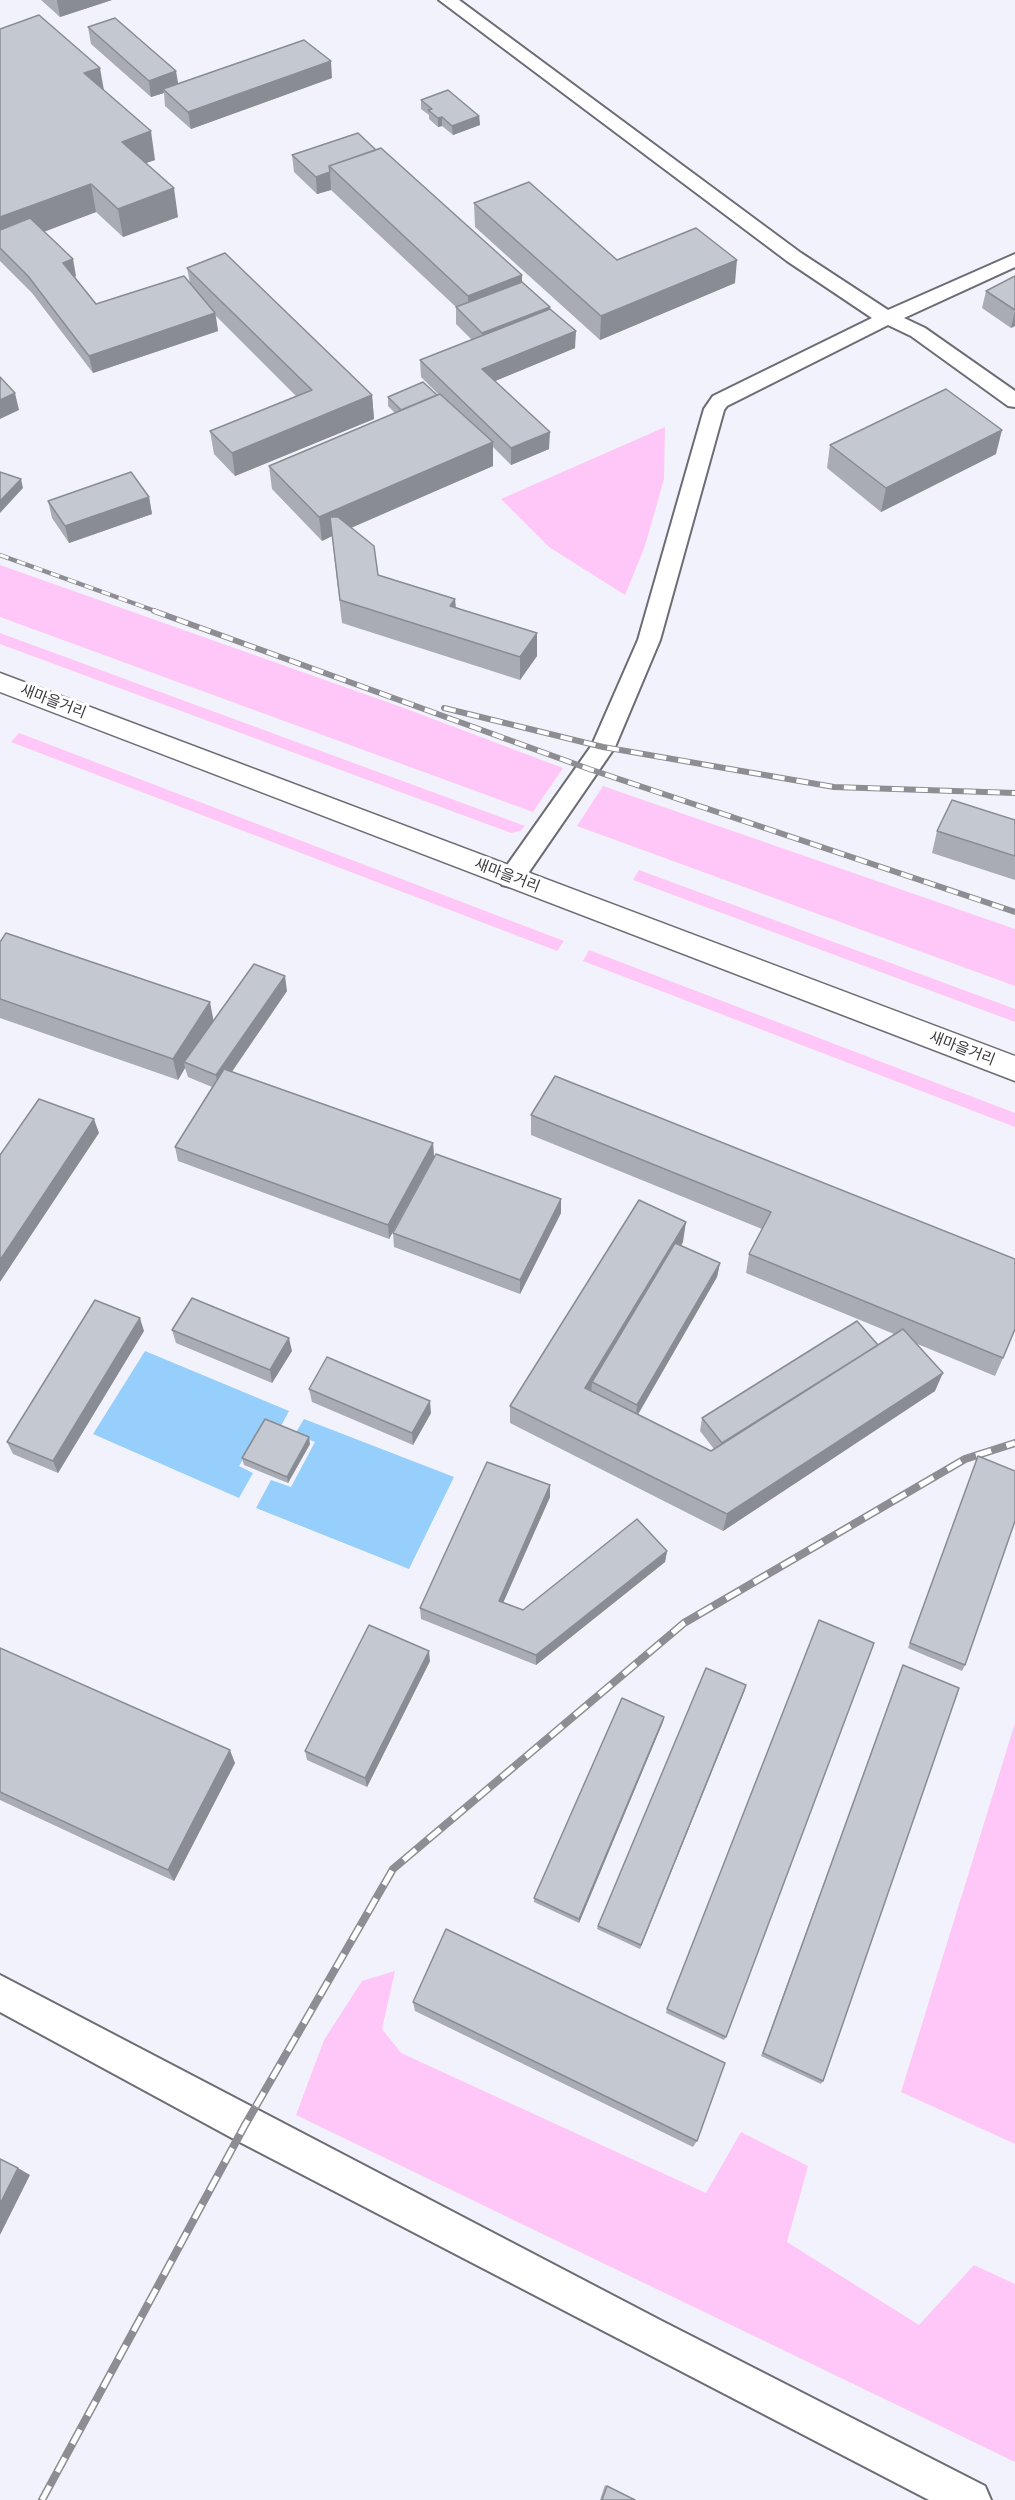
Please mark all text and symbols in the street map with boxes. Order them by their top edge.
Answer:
street label: 새마을거리 [18,681,88,723]
street label: 새마을거리 [472,855,542,897]
street label: 새마을거리 [927,1028,997,1070]

